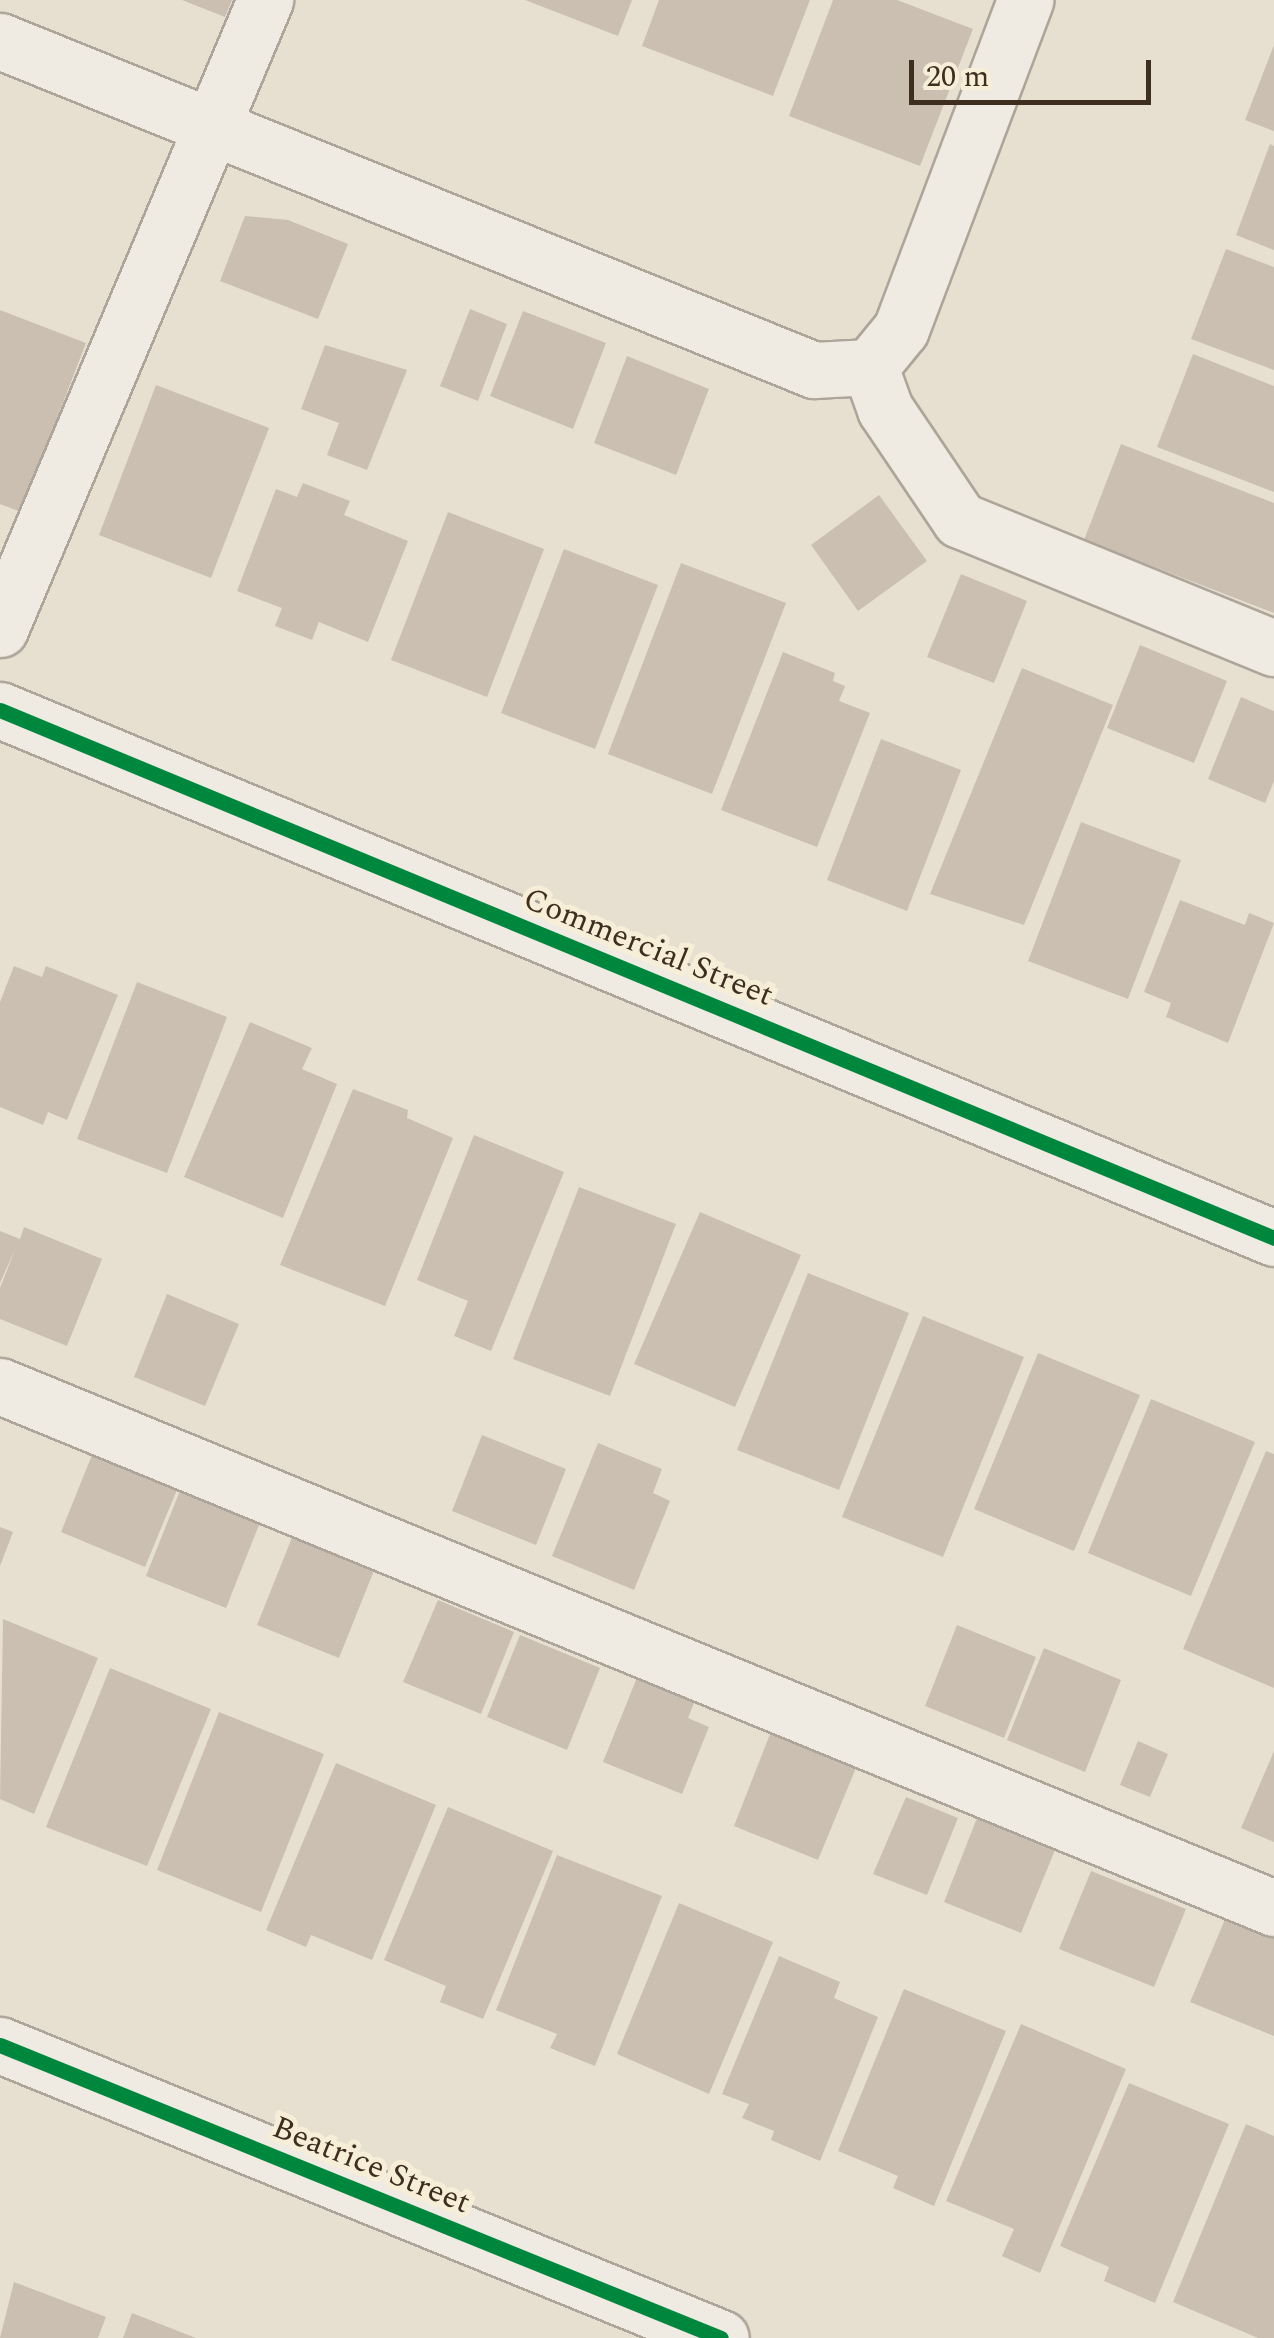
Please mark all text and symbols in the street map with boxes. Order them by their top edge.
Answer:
scale bar [914,40,1156,102]
text: 20 m [926,54,989,100]
street label: Commercial Street [518,880,778,1016]
street label: Beatrice Street [267,2109,475,2223]

